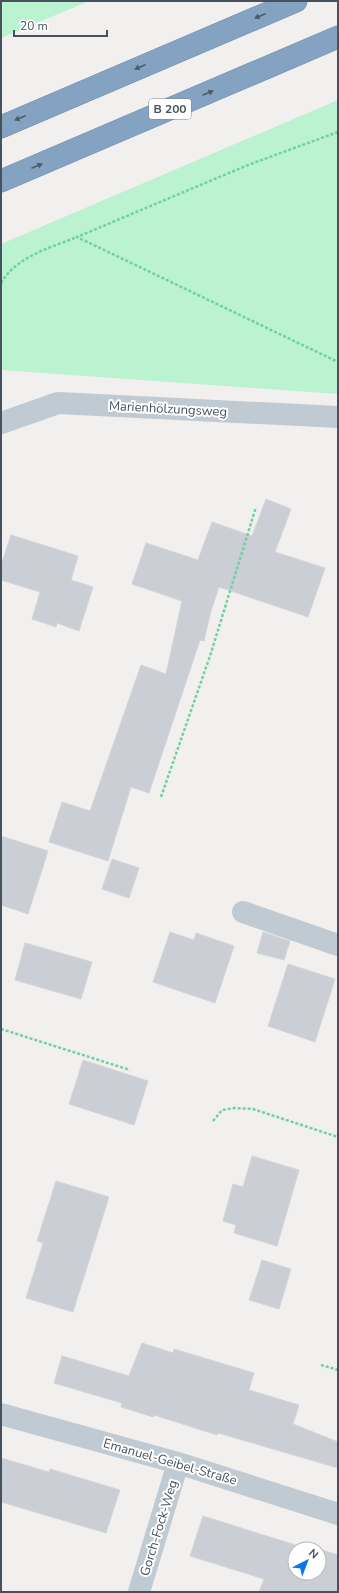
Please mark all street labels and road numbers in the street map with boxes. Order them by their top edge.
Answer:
road number: B 200 [149,99,191,119]
street label: Marienhölzungsweg [108,397,228,421]
street label: Emanuel-Geibel-Straße [101,1434,239,1490]
street label: Gorch-Fock-Weg [136,1478,182,1578]

